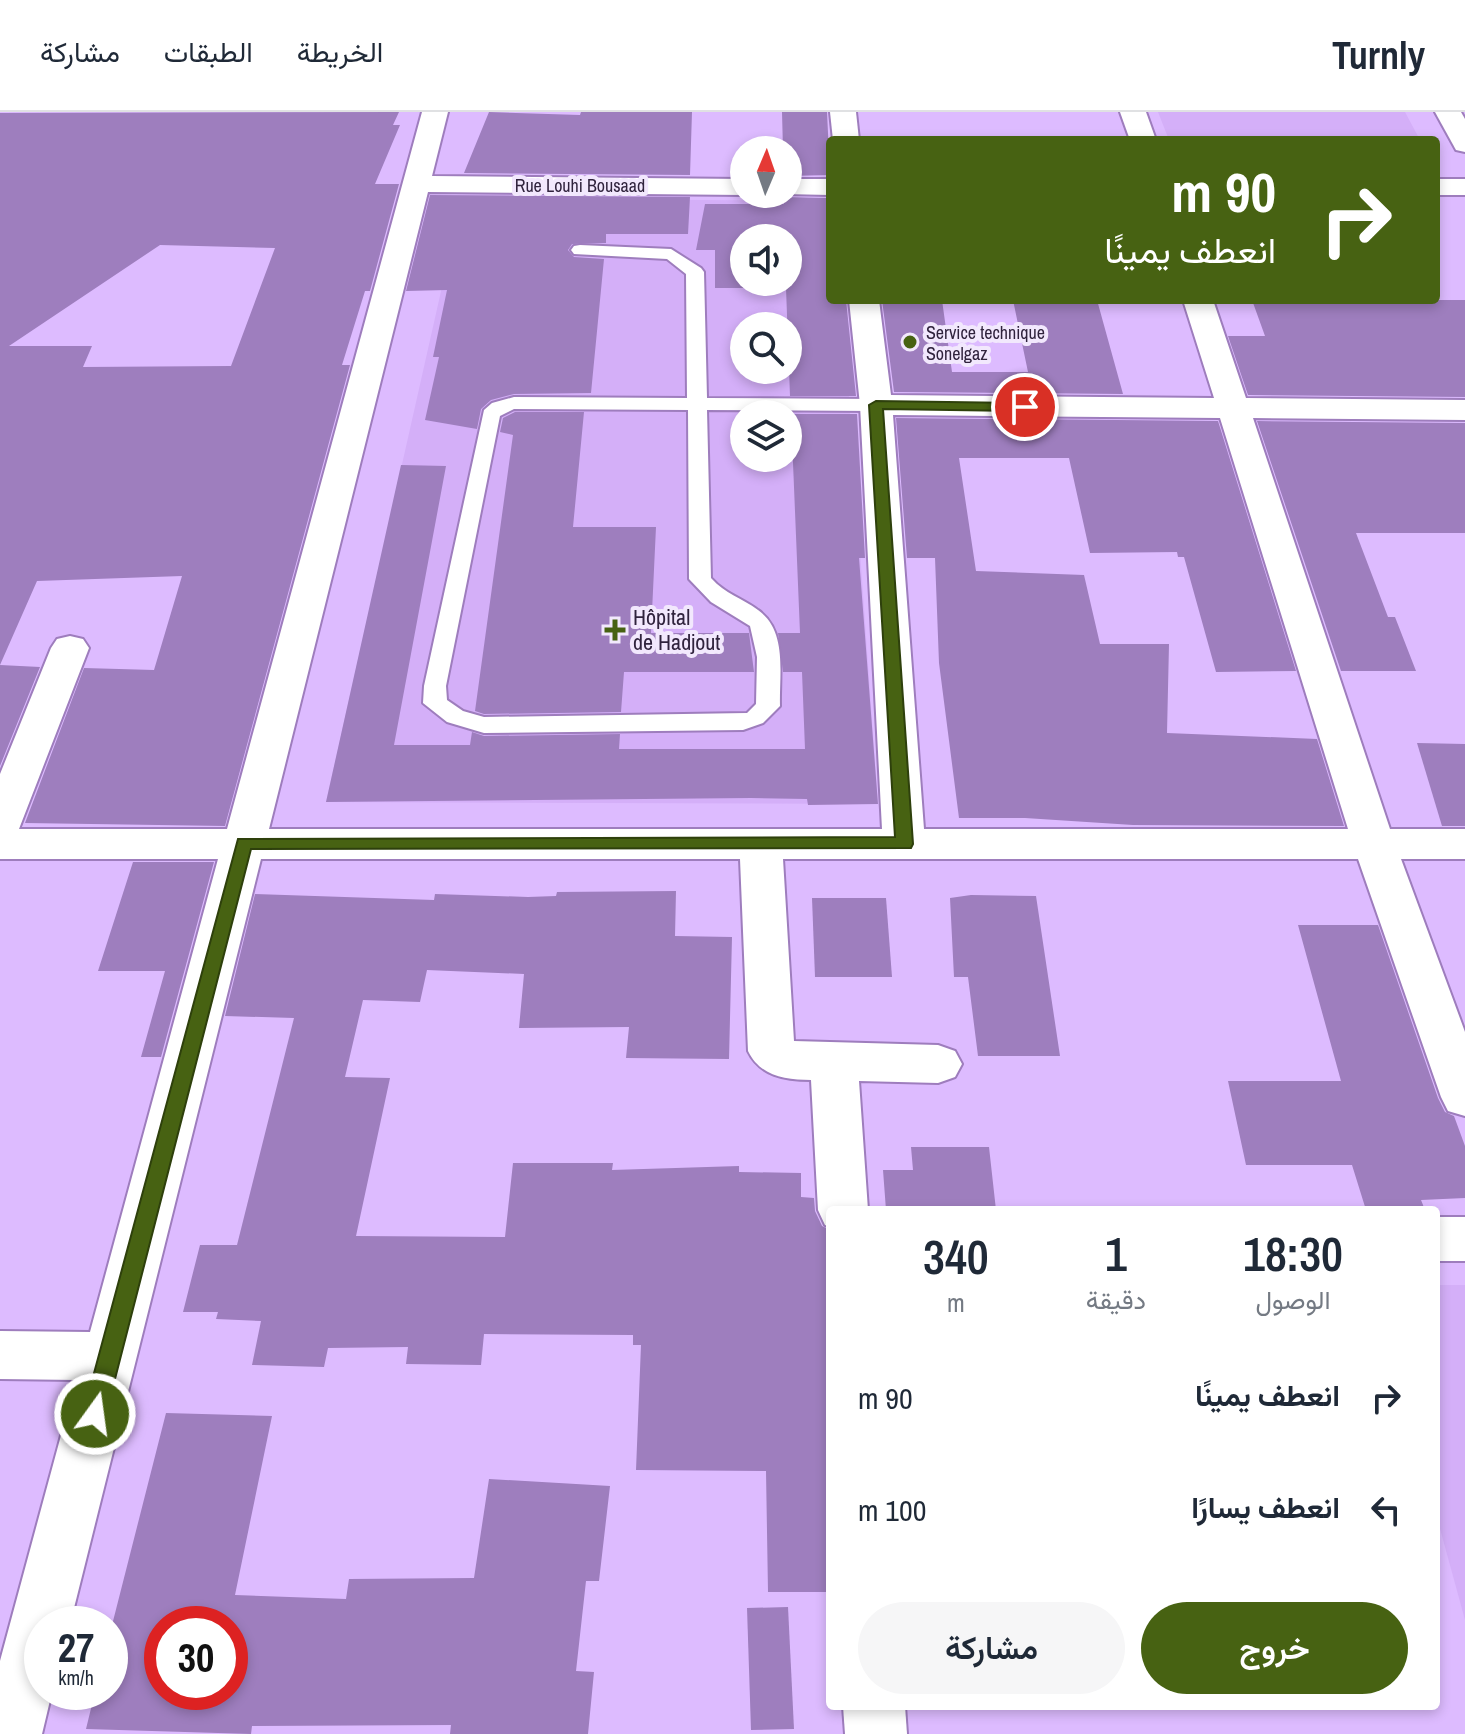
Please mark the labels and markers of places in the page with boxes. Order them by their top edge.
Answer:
place label: Service technique Sonelgaz [926,320,1045,366]
marker: Service technique Sonelgaz [901,333,919,351]
pin [991,373,1059,441]
place label: Hôpital de Hadjout [633,602,720,657]
marker: Hôpital de Hadjout [604,619,626,641]

